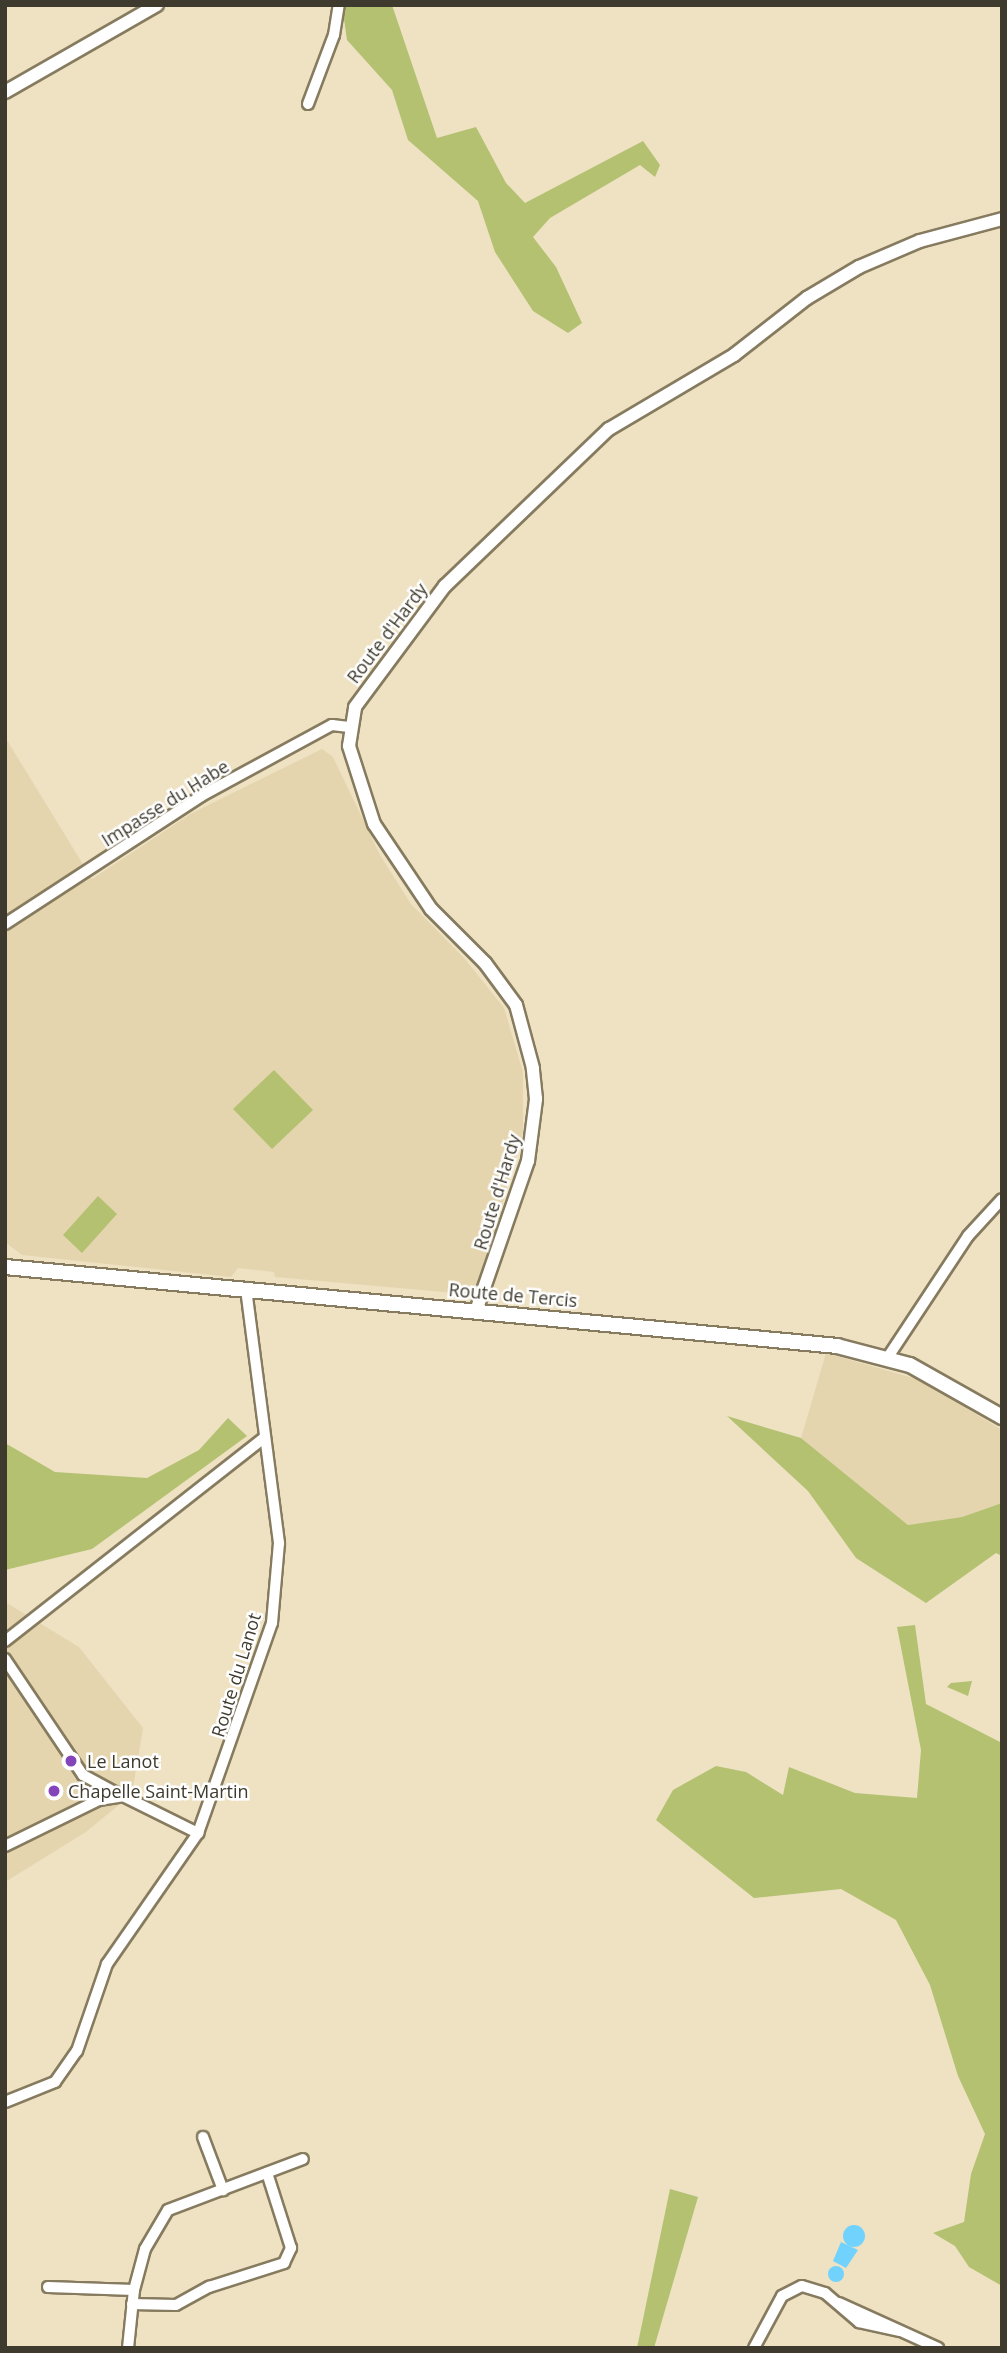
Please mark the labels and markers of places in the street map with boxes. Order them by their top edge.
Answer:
place label: Le Lanot [87,1750,159,1772]
marker: Le Lanot [61,1751,81,1771]
place label: Chapelle Saint-Martin [68,1780,249,1802]
marker: Chapelle Saint-Martin [46,1783,62,1799]

